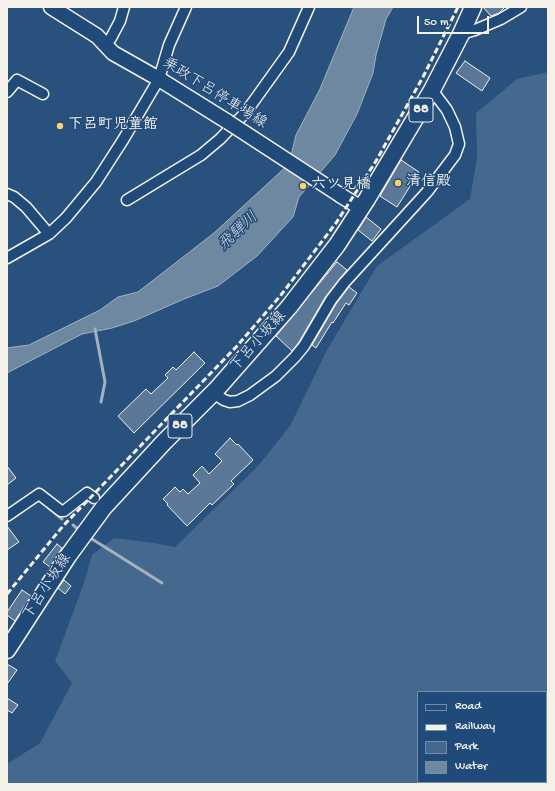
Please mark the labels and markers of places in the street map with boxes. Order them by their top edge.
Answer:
place label: 下呂町児童館 [68,117,158,135]
marker: 下呂町児童館 [55,121,65,131]
place label: 清信殿 [406,174,451,192]
place label: 六ツ見橋 [311,177,371,195]
marker: 清信殿 [393,178,403,188]
marker: 六ツ見橋 [298,181,308,191]

